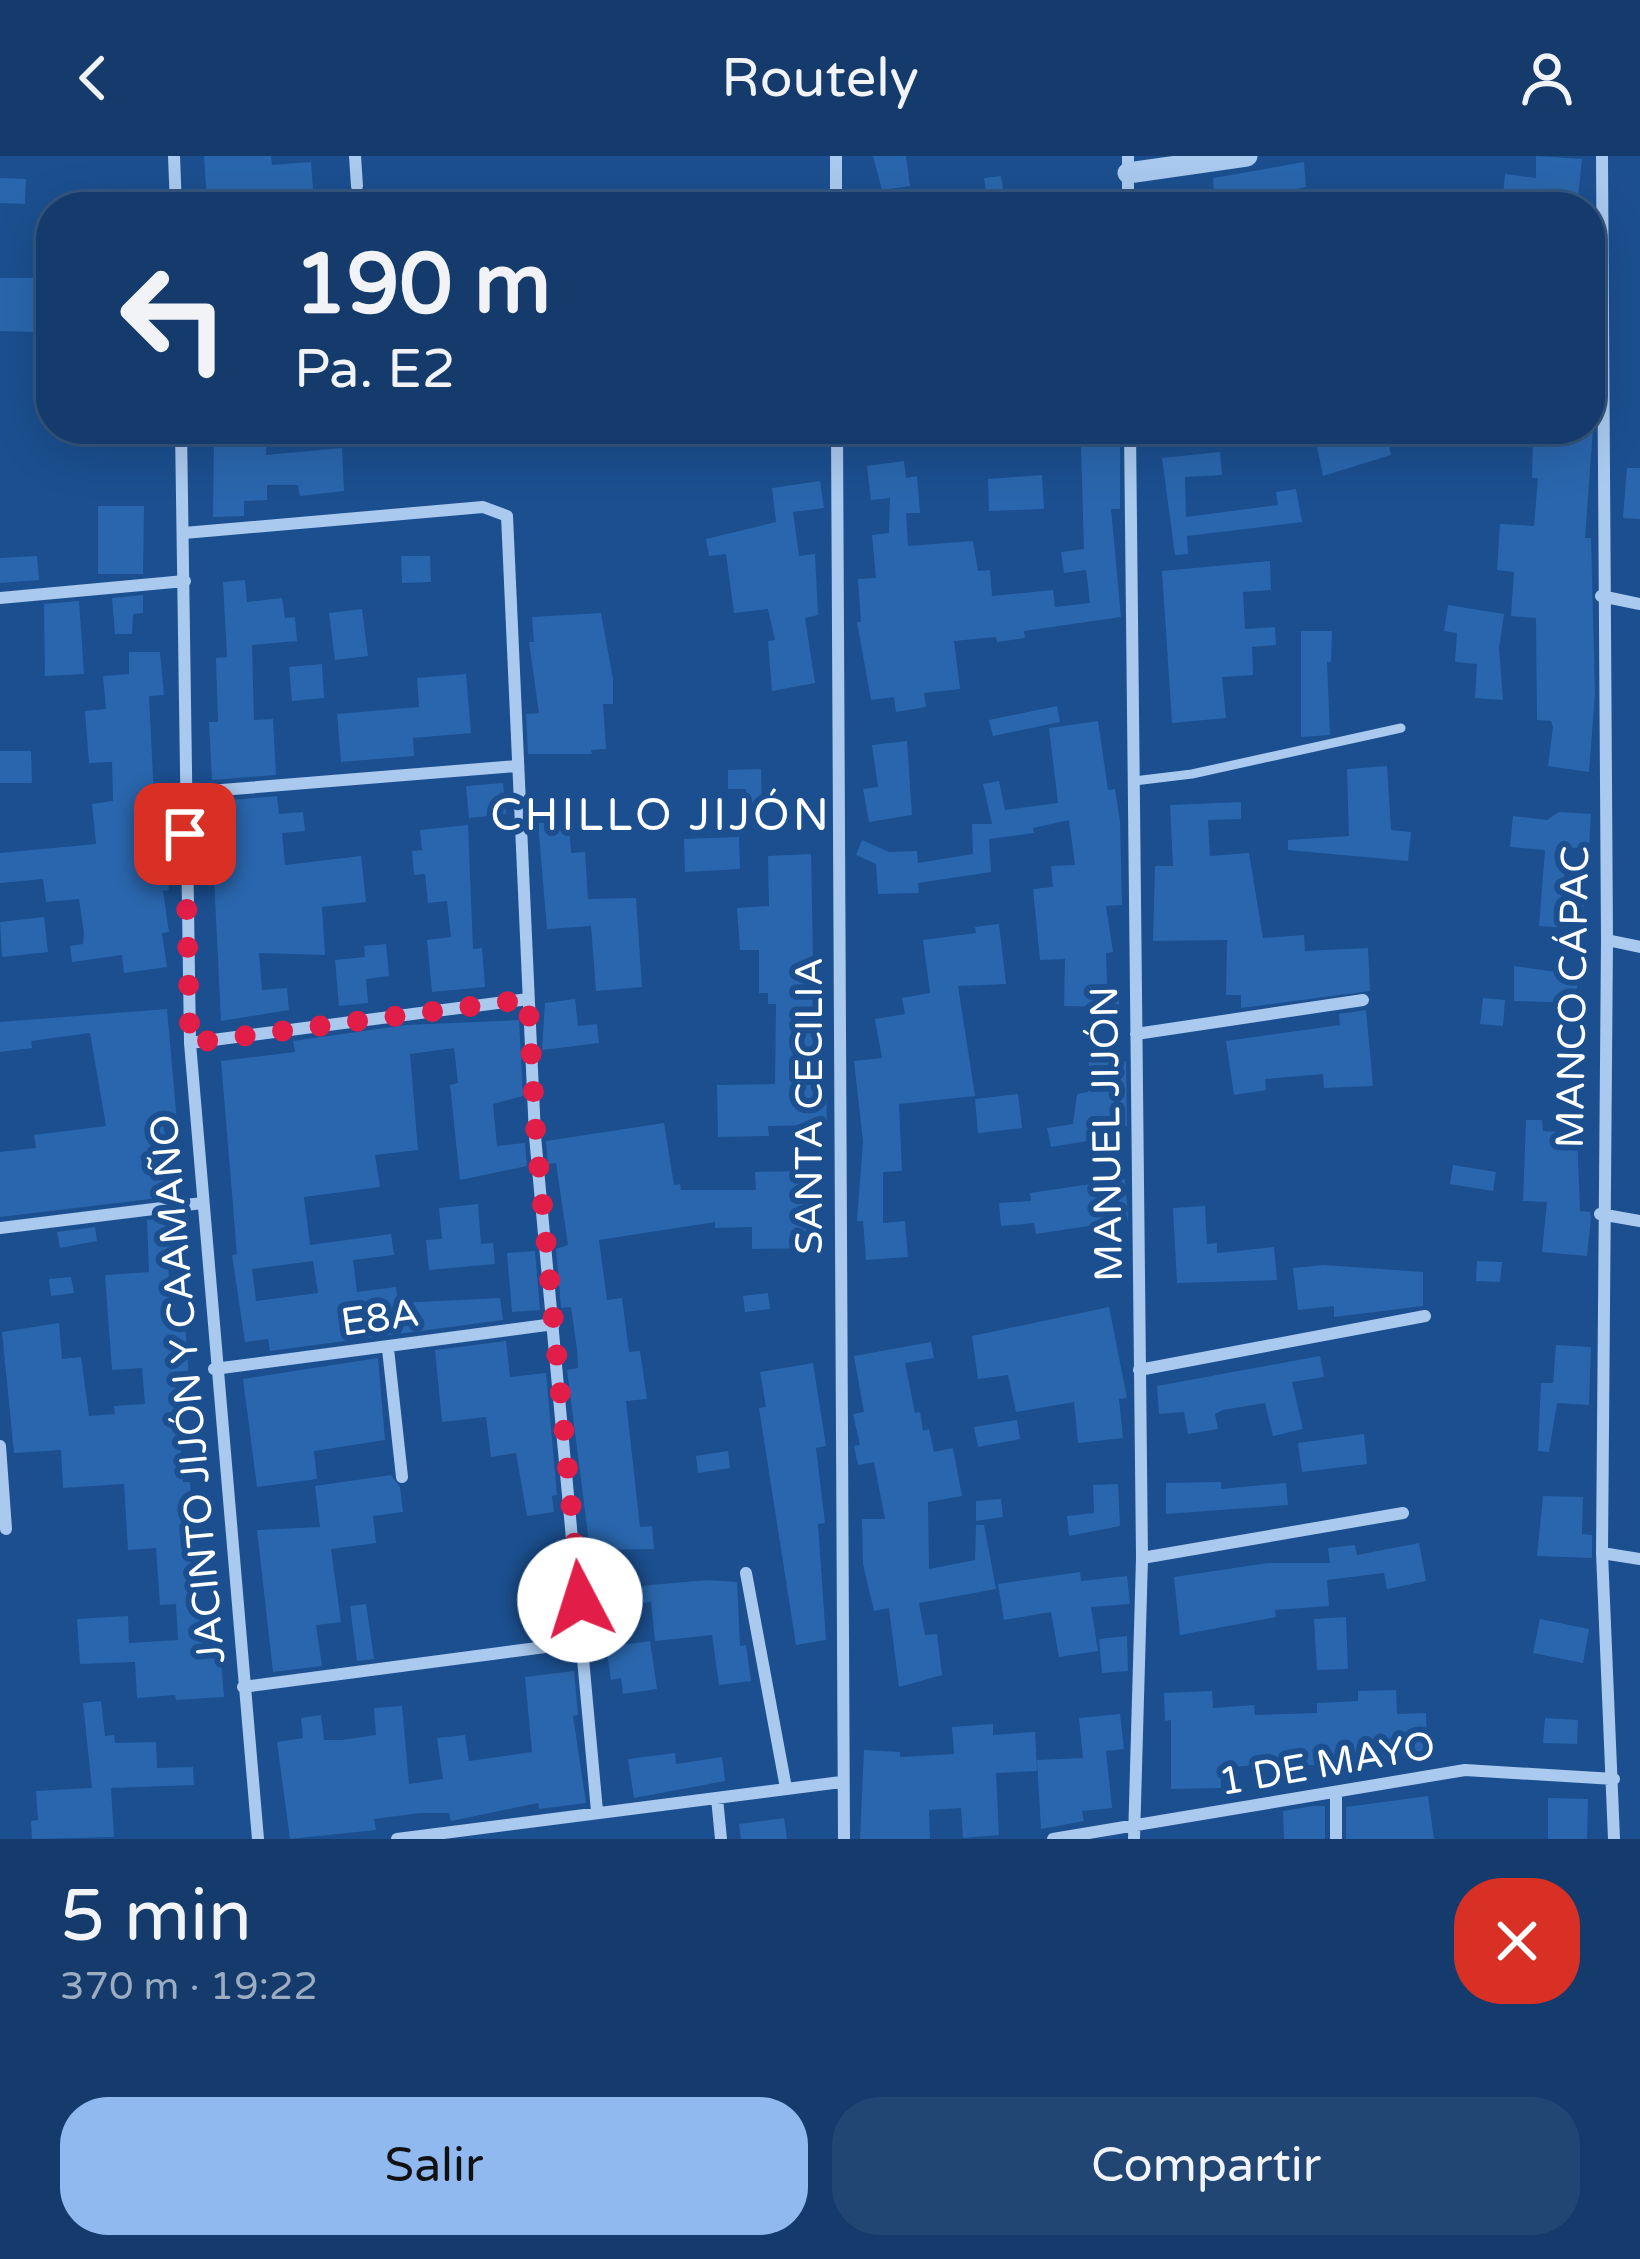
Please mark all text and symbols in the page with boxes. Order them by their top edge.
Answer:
icon: back [60,45,126,111]
icon: person [1514,45,1580,111]
text: Routely [721,46,919,111]
text: 190 m [294,235,551,336]
icon: left [96,240,252,396]
text: Pa. E2 [294,337,456,402]
pin [134,783,236,885]
district label: CHILLO JIJÓN [490,788,832,843]
icon: arrive [152,801,218,867]
street label: MANCO CÁPAC [1547,845,1599,1149]
street label: SANTA CECILIA [786,957,833,1255]
street label: MANUEL JIJÓN [1081,986,1133,1282]
street label: JACINTO JIJÓN Y CAAMAÑO [141,1113,235,1665]
street label: E8A [338,1289,422,1347]
position arrow [517,1537,643,1663]
street label: 1 DE MAYO [1215,1722,1439,1806]
text: 5 min [60,1874,252,1961]
button: close [1454,1878,1580,2004]
text: 370 m · 19:22 [60,1963,318,2010]
button: Salir [60,2097,808,2235]
button: Compartir [832,2097,1580,2235]

